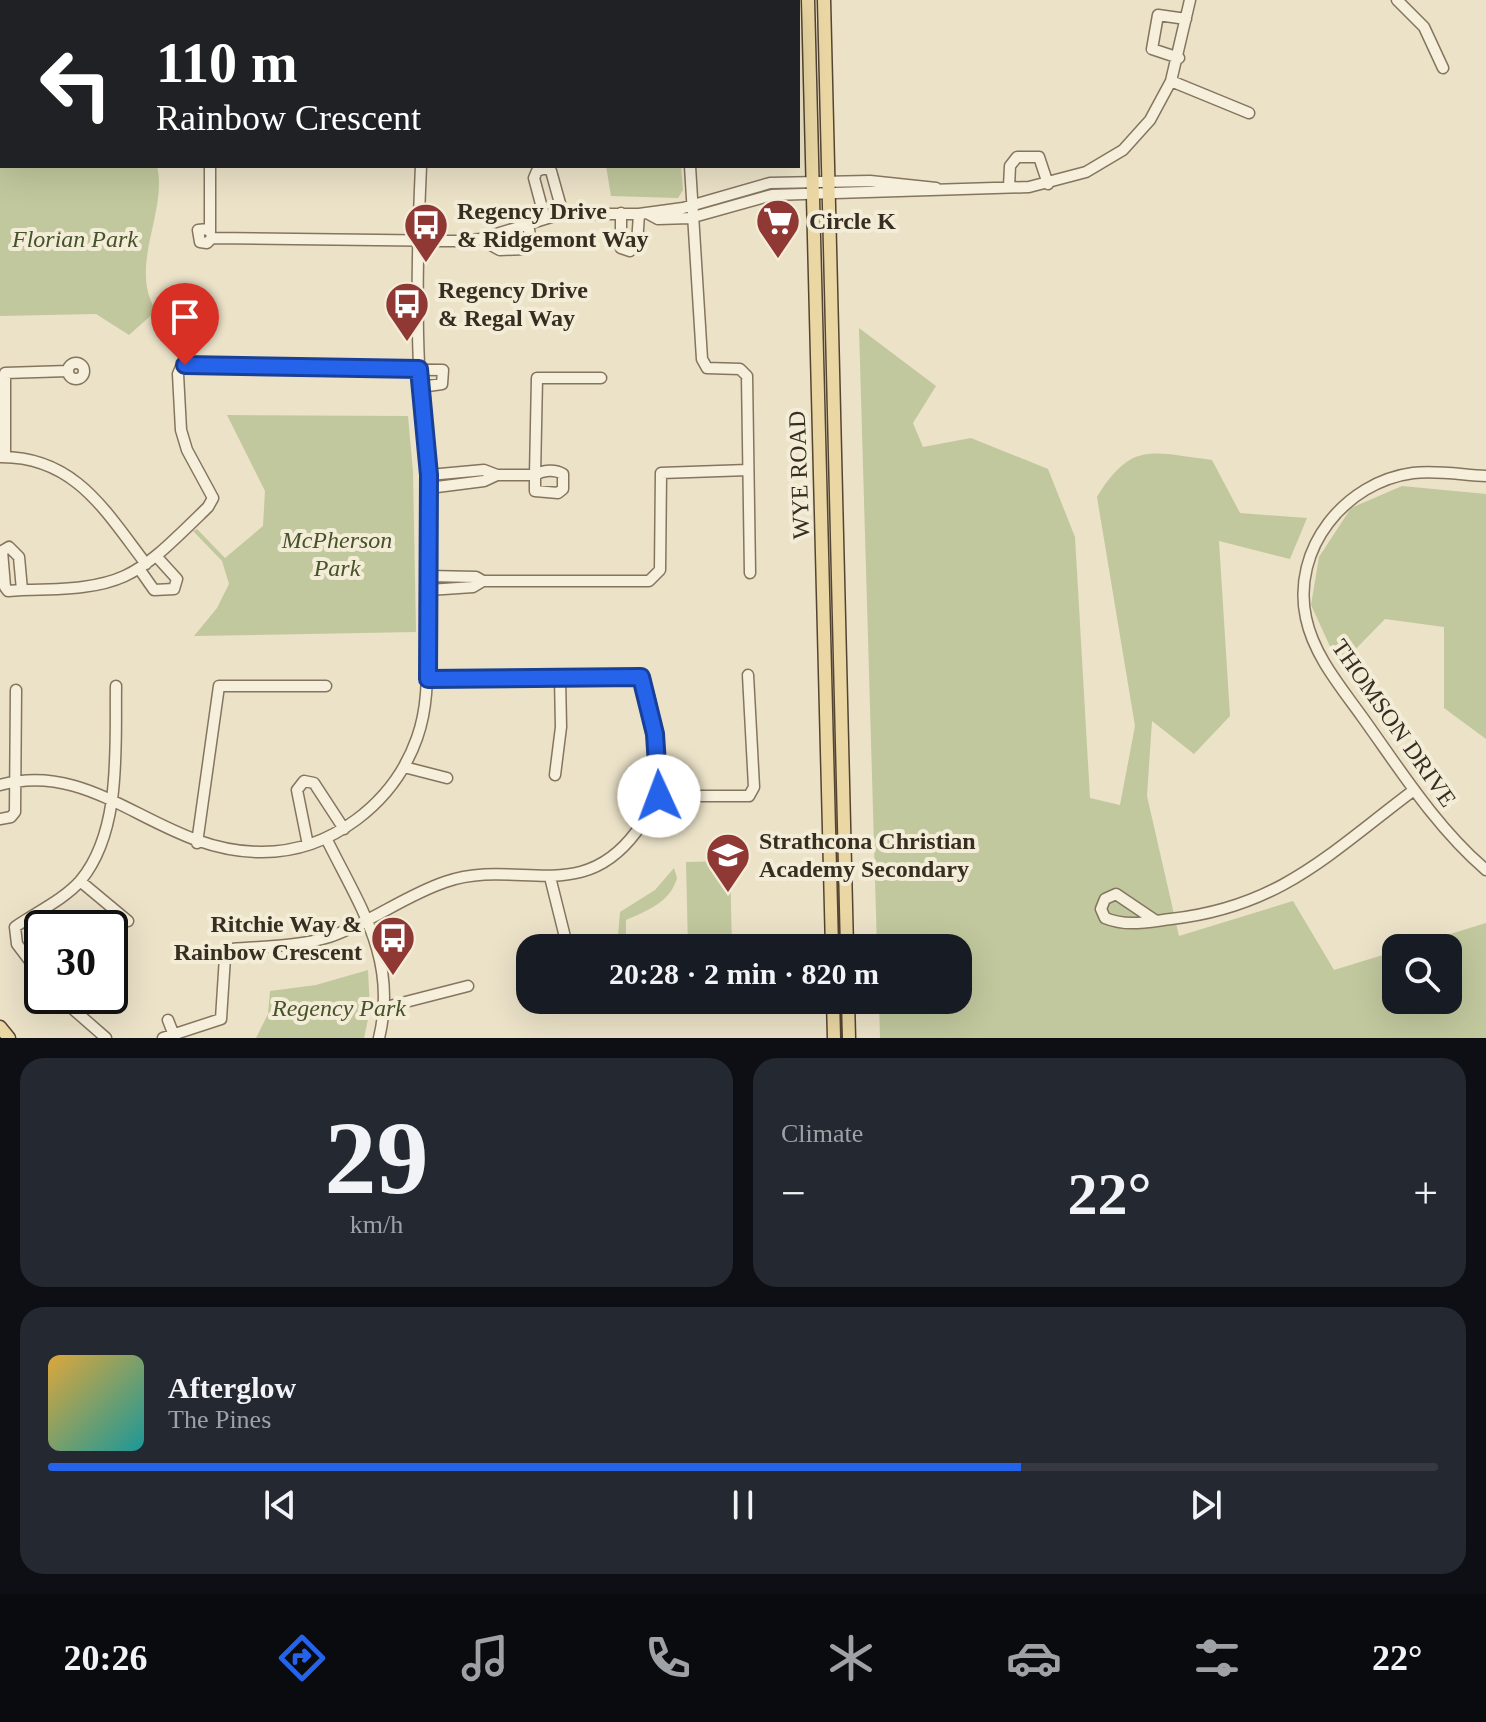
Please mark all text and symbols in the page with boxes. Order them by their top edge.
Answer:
icon: left [24,32,128,136]
text: 110 m [156,32,298,94]
text: Rainbow Crescent [156,98,421,138]
supermarket icon: Circle K [754,197,802,260]
place label: Regency Drive & Ridgemont Way [457,198,649,252]
bus stop icon: Regency Drive & Ridgemont Way [402,201,450,264]
place label: Circle K [809,208,896,234]
park label: Florian Park [11,226,138,252]
place label: Regency Drive & Regal Way [438,277,588,331]
bus stop icon: Regency Drive & Regal Way [383,280,431,343]
pin [151,283,219,365]
icon: arrive [163,295,207,339]
street label: WYE ROAD [784,410,814,540]
park label: McPherson Park [281,527,392,581]
street label: THOMSON DRIVE [1327,634,1461,812]
position arrow [617,754,701,838]
place label: Strathcona Christian Academy Secondary [759,828,976,882]
school or university icon: Strathcona Christian Academy Secondary [704,831,752,894]
speed limit sign: 30 [24,910,128,1014]
place label: Ritchie Way & Rainbow Crescent [174,911,362,965]
bus stop icon: Ritchie Way & Rainbow Crescent [369,914,417,977]
map controls [1382,934,1462,1014]
button: search [1382,934,1462,1014]
text: 20:28 · 2 min · 820 m [609,957,879,990]
park label: Regency Park [271,995,406,1021]
text: 29 [325,1100,429,1215]
text: Climate [781,1119,863,1148]
text: 22° [1068,1161,1152,1227]
text: − [781,1169,806,1218]
text: + [1413,1169,1438,1218]
text: km/h [350,1210,403,1239]
text: Afterglow [168,1371,296,1404]
text: The Pines [168,1405,271,1434]
icon: previous [258,1483,302,1527]
icon: pause [721,1483,765,1527]
icon: next [1184,1483,1228,1527]
icon: directions [274,1630,330,1686]
icon: music [457,1630,513,1686]
icon: phone [640,1630,696,1686]
icon: climate [823,1630,879,1686]
icon: car [1006,1630,1062,1686]
icon: filters [1189,1630,1245,1686]
text: 20:26 [63,1638,147,1678]
text: 22° [1372,1638,1422,1678]

